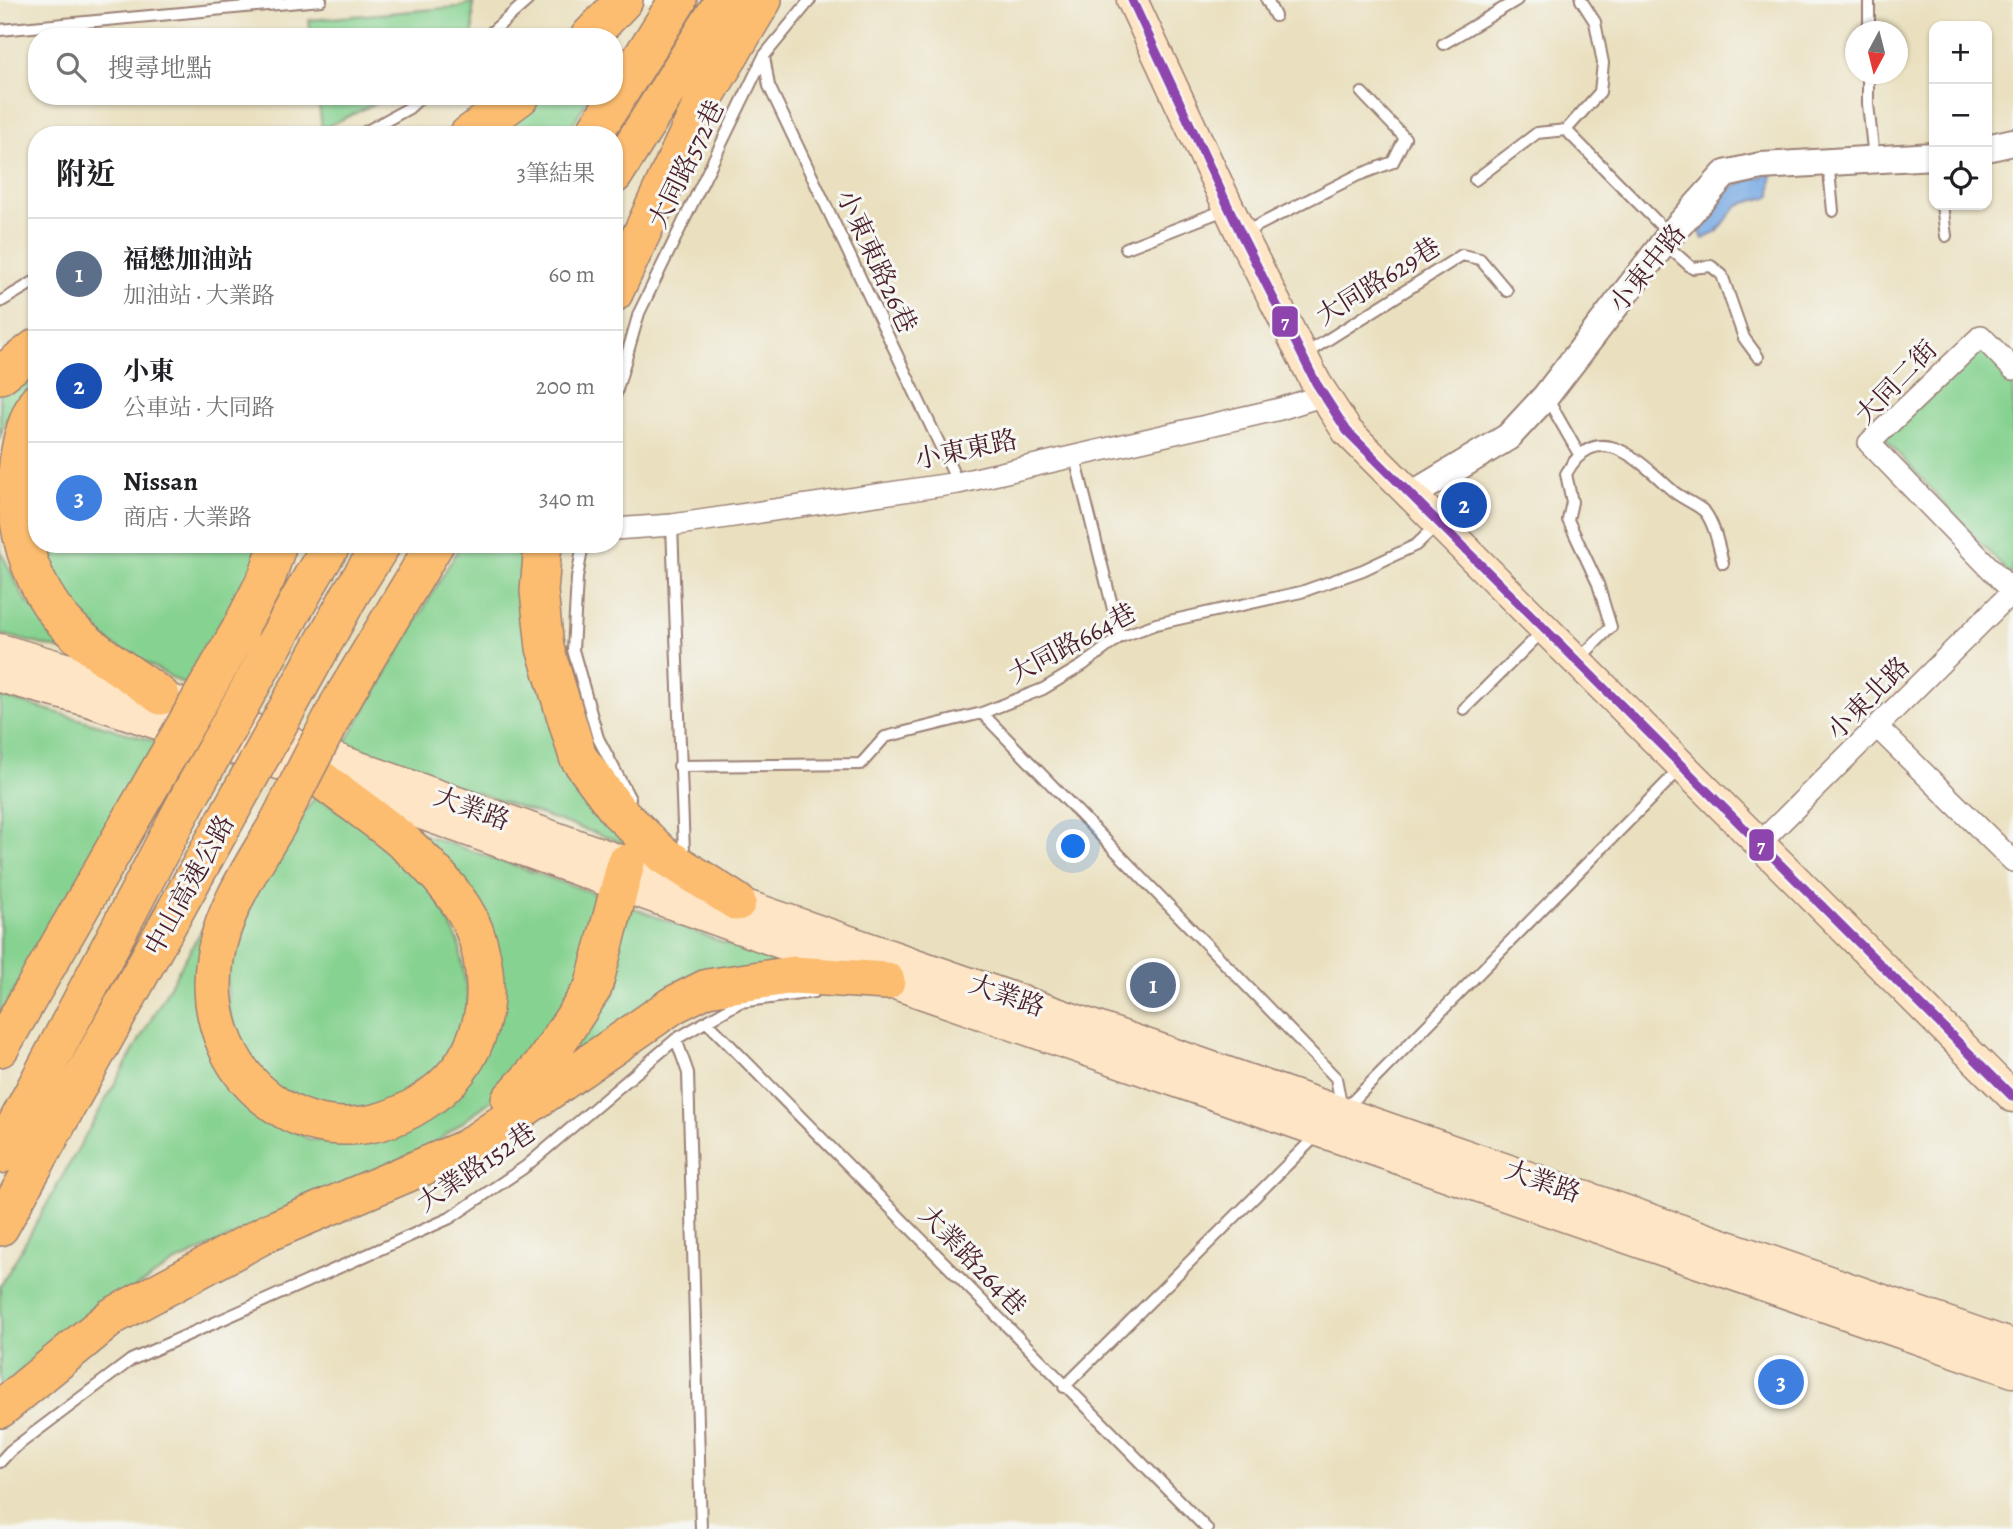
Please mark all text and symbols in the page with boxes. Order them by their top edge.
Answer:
north arrow [1845,21,1908,84]
map controls [1929,21,1992,210]
button: + [1929,21,1992,84]
search box [28,28,623,105]
icon: search [52,48,90,86]
text: 搜尋地點 [108,51,212,86]
button: − [1929,84,1992,147]
street label: 大同路572巷 [640,94,733,234]
button: locate [1929,147,1992,210]
text: 附近 [56,154,116,194]
text: 3筆結果 [516,158,595,189]
street label: 小東東路26巷 [828,184,925,339]
street label: 小東中路 [1601,217,1694,320]
street label: 大同路629巷 [1310,229,1447,333]
text: 福懋加油站 [123,242,253,277]
text: 1 [75,259,83,290]
text: 60 m [548,259,595,290]
text: 加油站 · 大業路 [123,280,275,311]
line badge: 7 [1271,305,1299,338]
text: 7 [1281,309,1290,335]
street label: 大同二街 [1848,333,1945,432]
text: 小東 [123,354,175,389]
text: 2 [73,371,85,402]
text: 200 m [536,371,595,402]
text: 公車站 · 大同路 [123,392,275,423]
street label: 小東東路 [912,422,1021,477]
text: Nissan [123,464,198,499]
pin: 2 [1441,479,1487,531]
text: 3 [74,483,84,514]
text: 340 m [539,483,595,514]
text: 商店 · 大業路 [123,502,252,533]
street label: 大同路664巷 [1002,595,1142,692]
street label: 小東北路 [1819,649,1918,748]
street label: 大業路 [429,779,514,838]
street label: 中山高速公路 [136,809,243,962]
line badge: 7 [1748,828,1775,862]
your location [1056,829,1090,863]
text: 7 [1757,833,1766,859]
pin: 1 [1130,959,1176,1011]
street label: 大業路 [964,966,1049,1025]
street label: 大業路152巷 [410,1115,543,1220]
street label: 大業路 [1500,1152,1585,1211]
street label: 大業路264巷 [911,1198,1034,1323]
pin: 3 [1758,1356,1804,1408]

